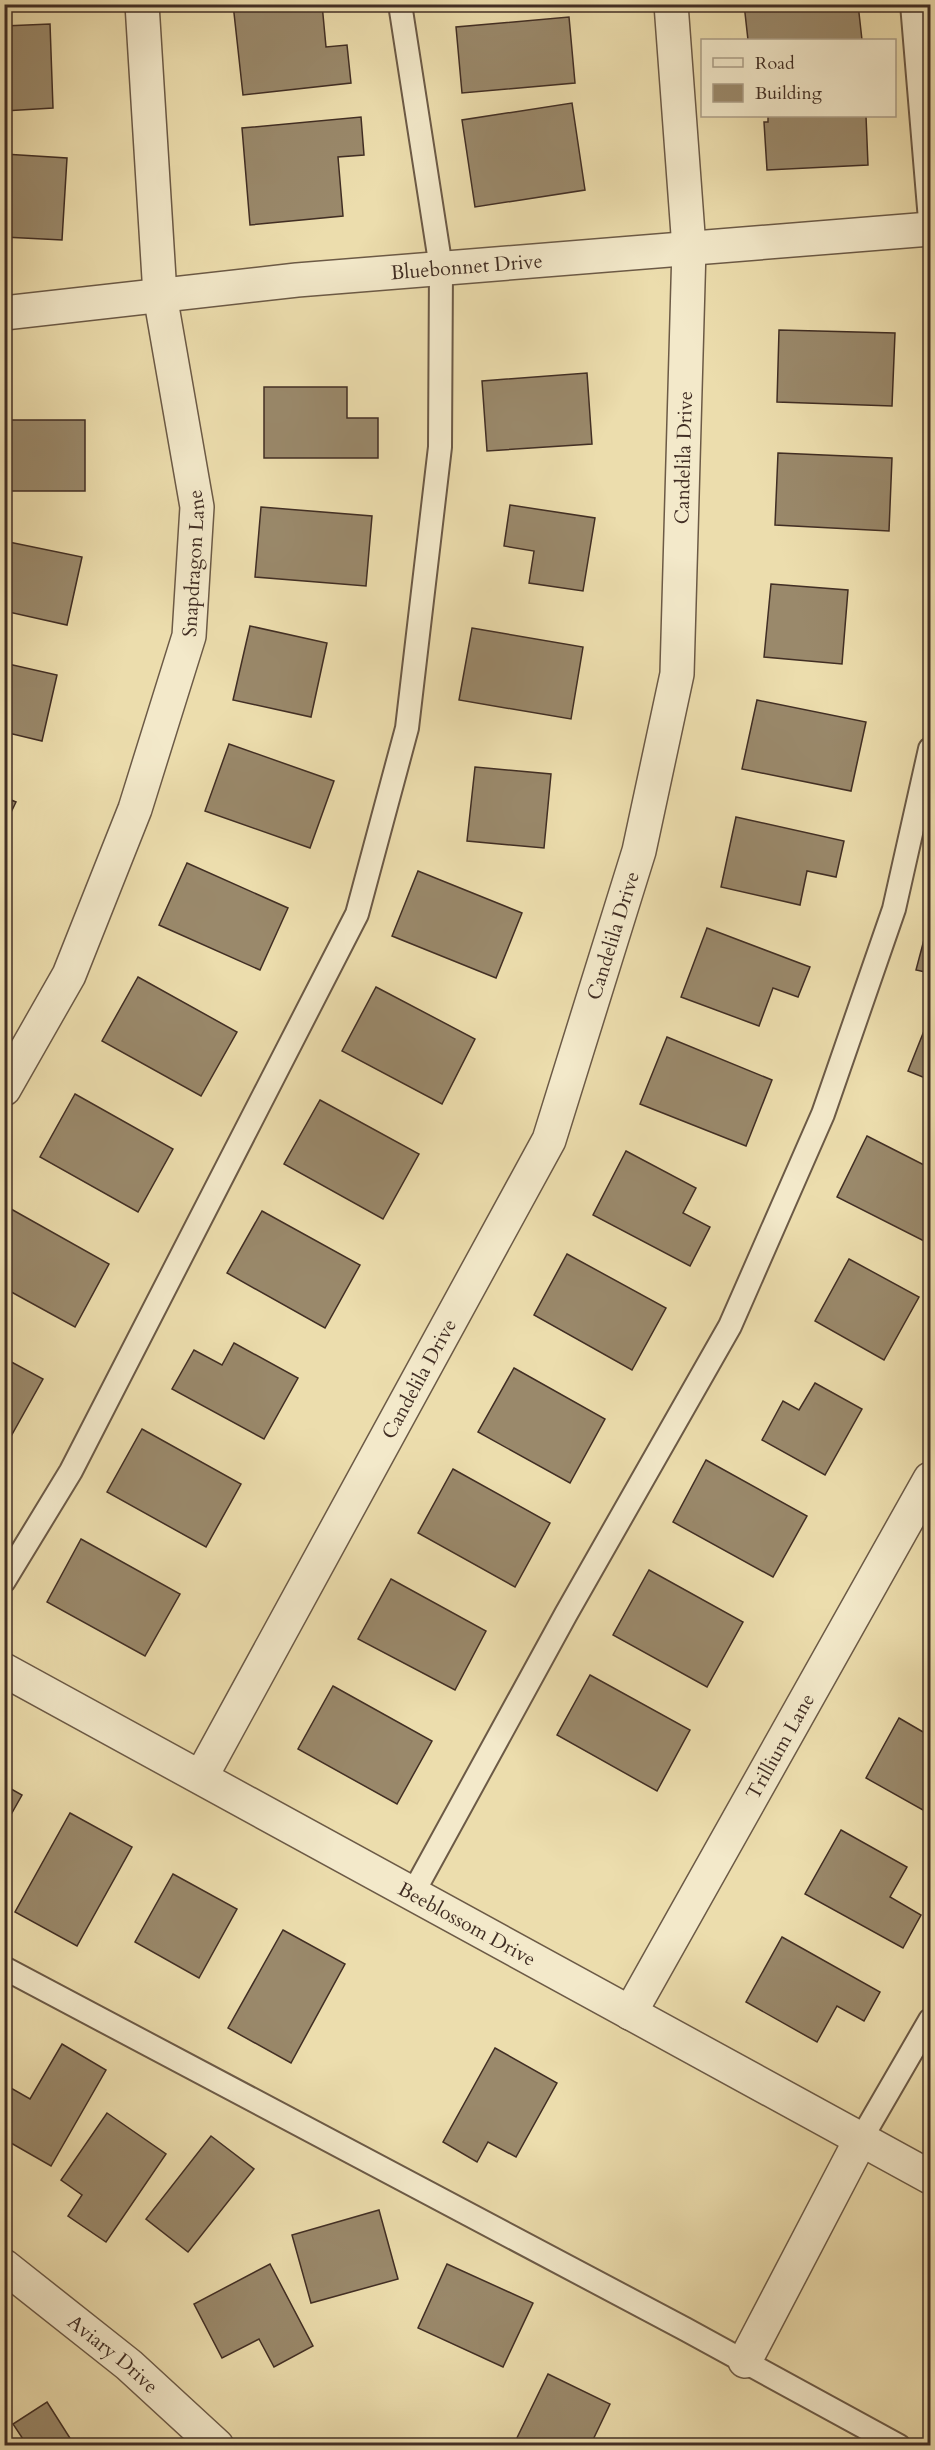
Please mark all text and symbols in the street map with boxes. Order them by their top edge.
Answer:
legend [701,39,896,117]
text: Road [755,51,795,76]
text: Building [755,81,823,106]
street label: Bluebonnet Drive [390,247,544,286]
street label: Candelila Drive [668,391,699,525]
street label: Snapdragon Lane [176,488,211,638]
street label: Candelila Drive [580,868,646,1003]
street label: Candelila Drive [375,1314,463,1444]
street label: Trillium Lane [740,1688,821,1804]
street label: Beeblossom Drive [393,1875,541,1973]
street label: Aviary Drive [62,2308,164,2399]

